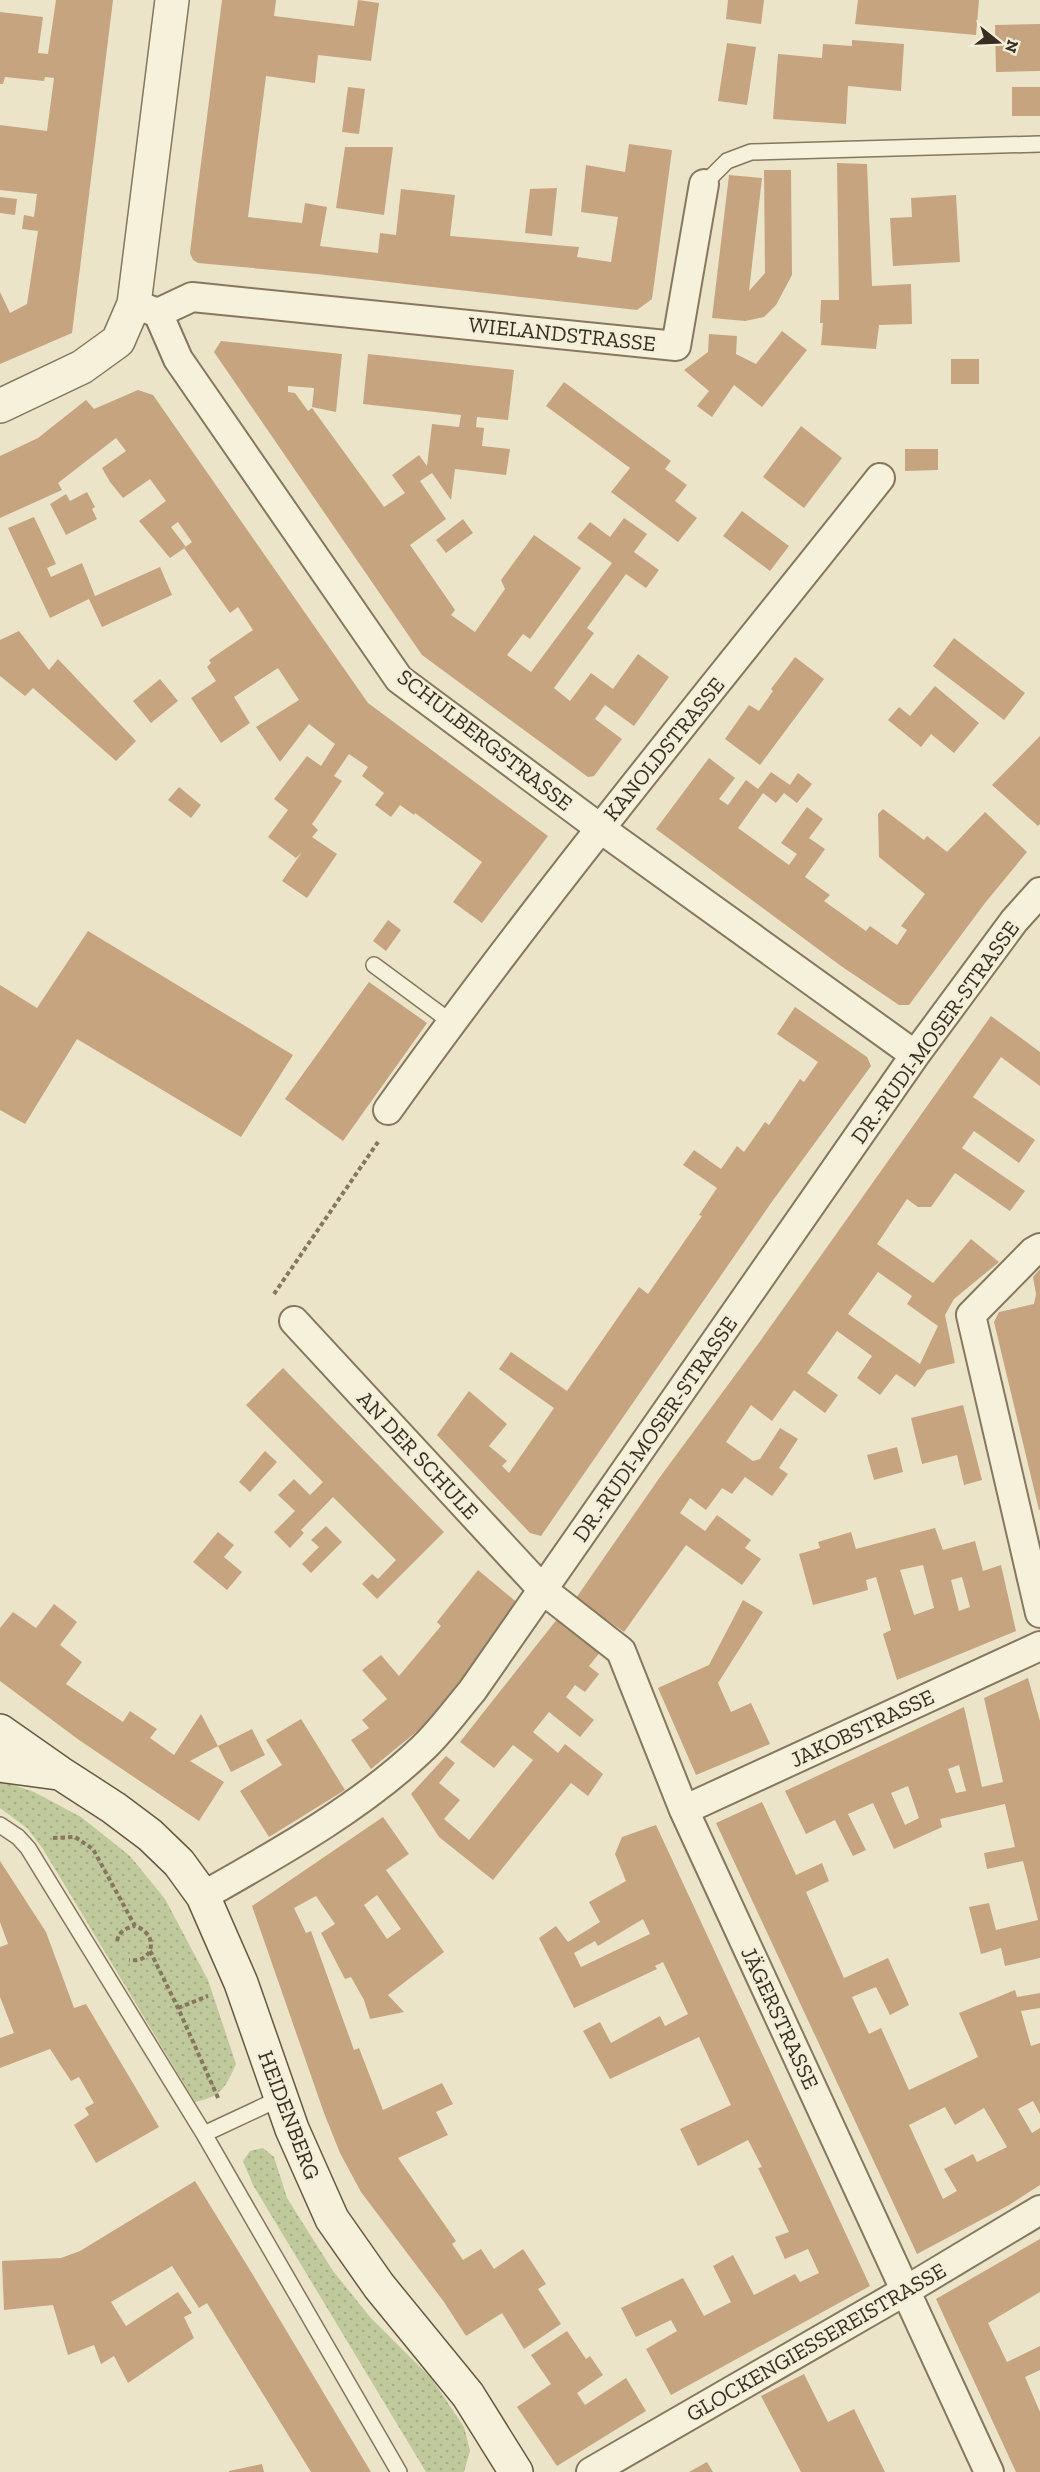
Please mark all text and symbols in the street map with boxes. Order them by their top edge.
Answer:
north arrow [968,12,1028,72]
text: N [1001,38,1023,55]
street label: WIELANDSTRASSE [467,311,657,357]
street label: SCHULBERGSTRASSE [392,663,578,817]
street label: KANOLDSTRASSE [598,672,730,826]
street label: DR.-RUDI-MOSER-STRASSE [845,915,1025,1149]
street label: DR.-RUDI-MOSER-STRASSE [567,1311,743,1547]
street label: AN DER SCHULE [352,1385,484,1525]
street label: JAKOBSTRASSE [786,1683,938,1773]
street label: JÄGERSTRASSE [735,1942,825,2094]
street label: HEIDENBERG [252,2047,326,2183]
street label: GLOCKENGIESSEREISTRASSE [681,2256,951,2428]

